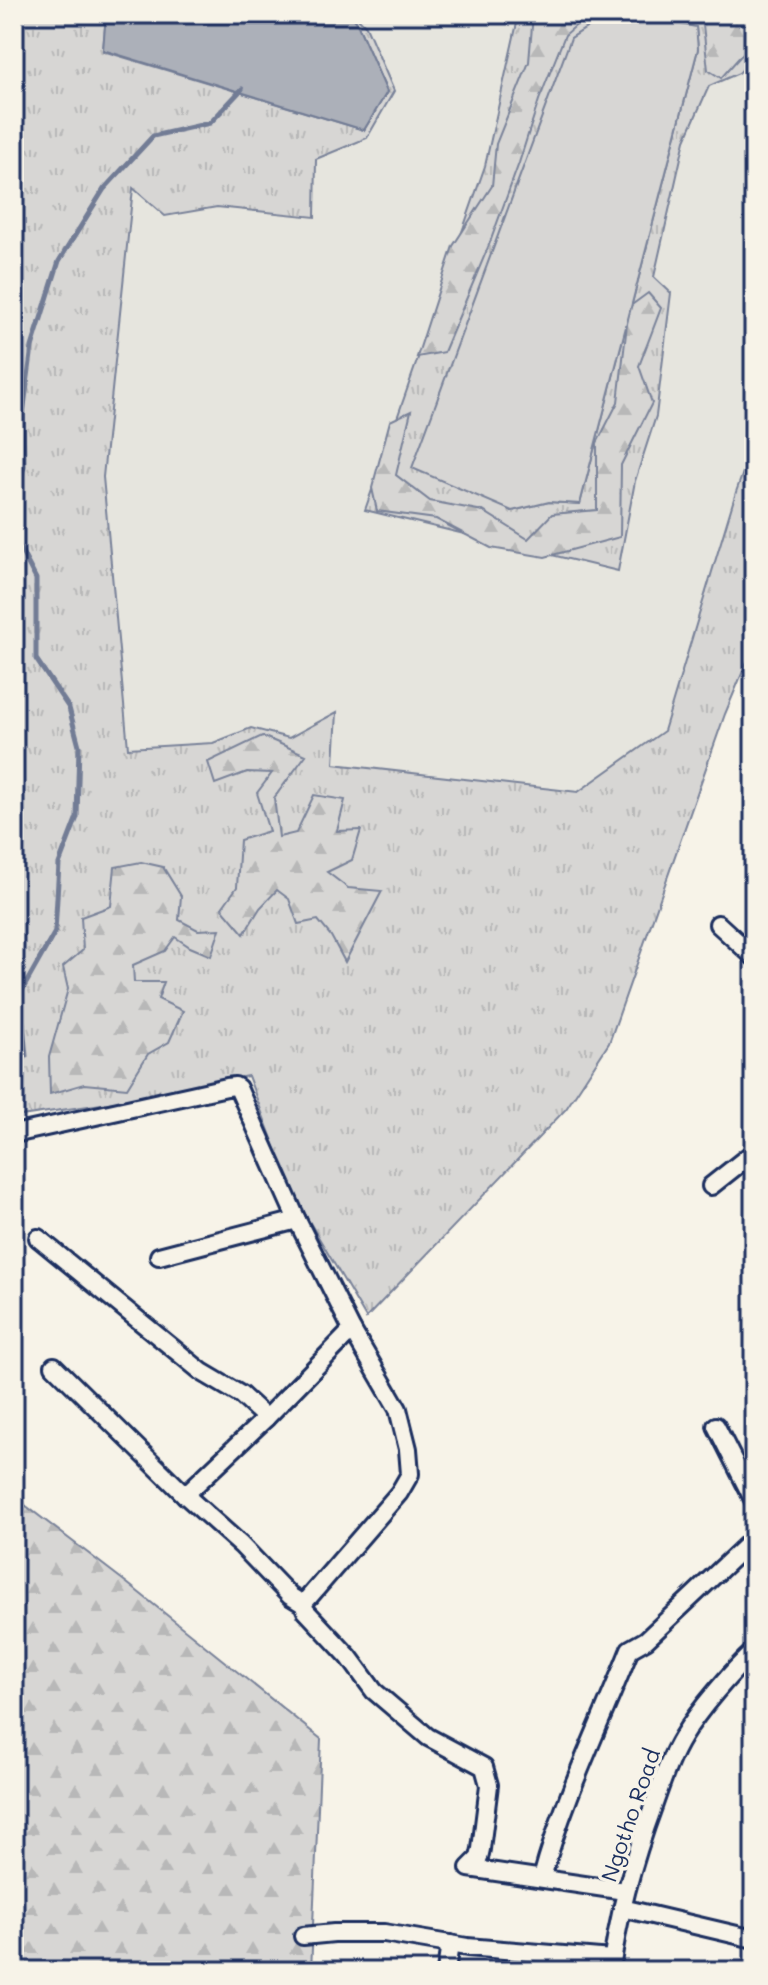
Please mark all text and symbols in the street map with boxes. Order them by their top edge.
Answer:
street label: Ngotho Road [594,1745,666,1885]

